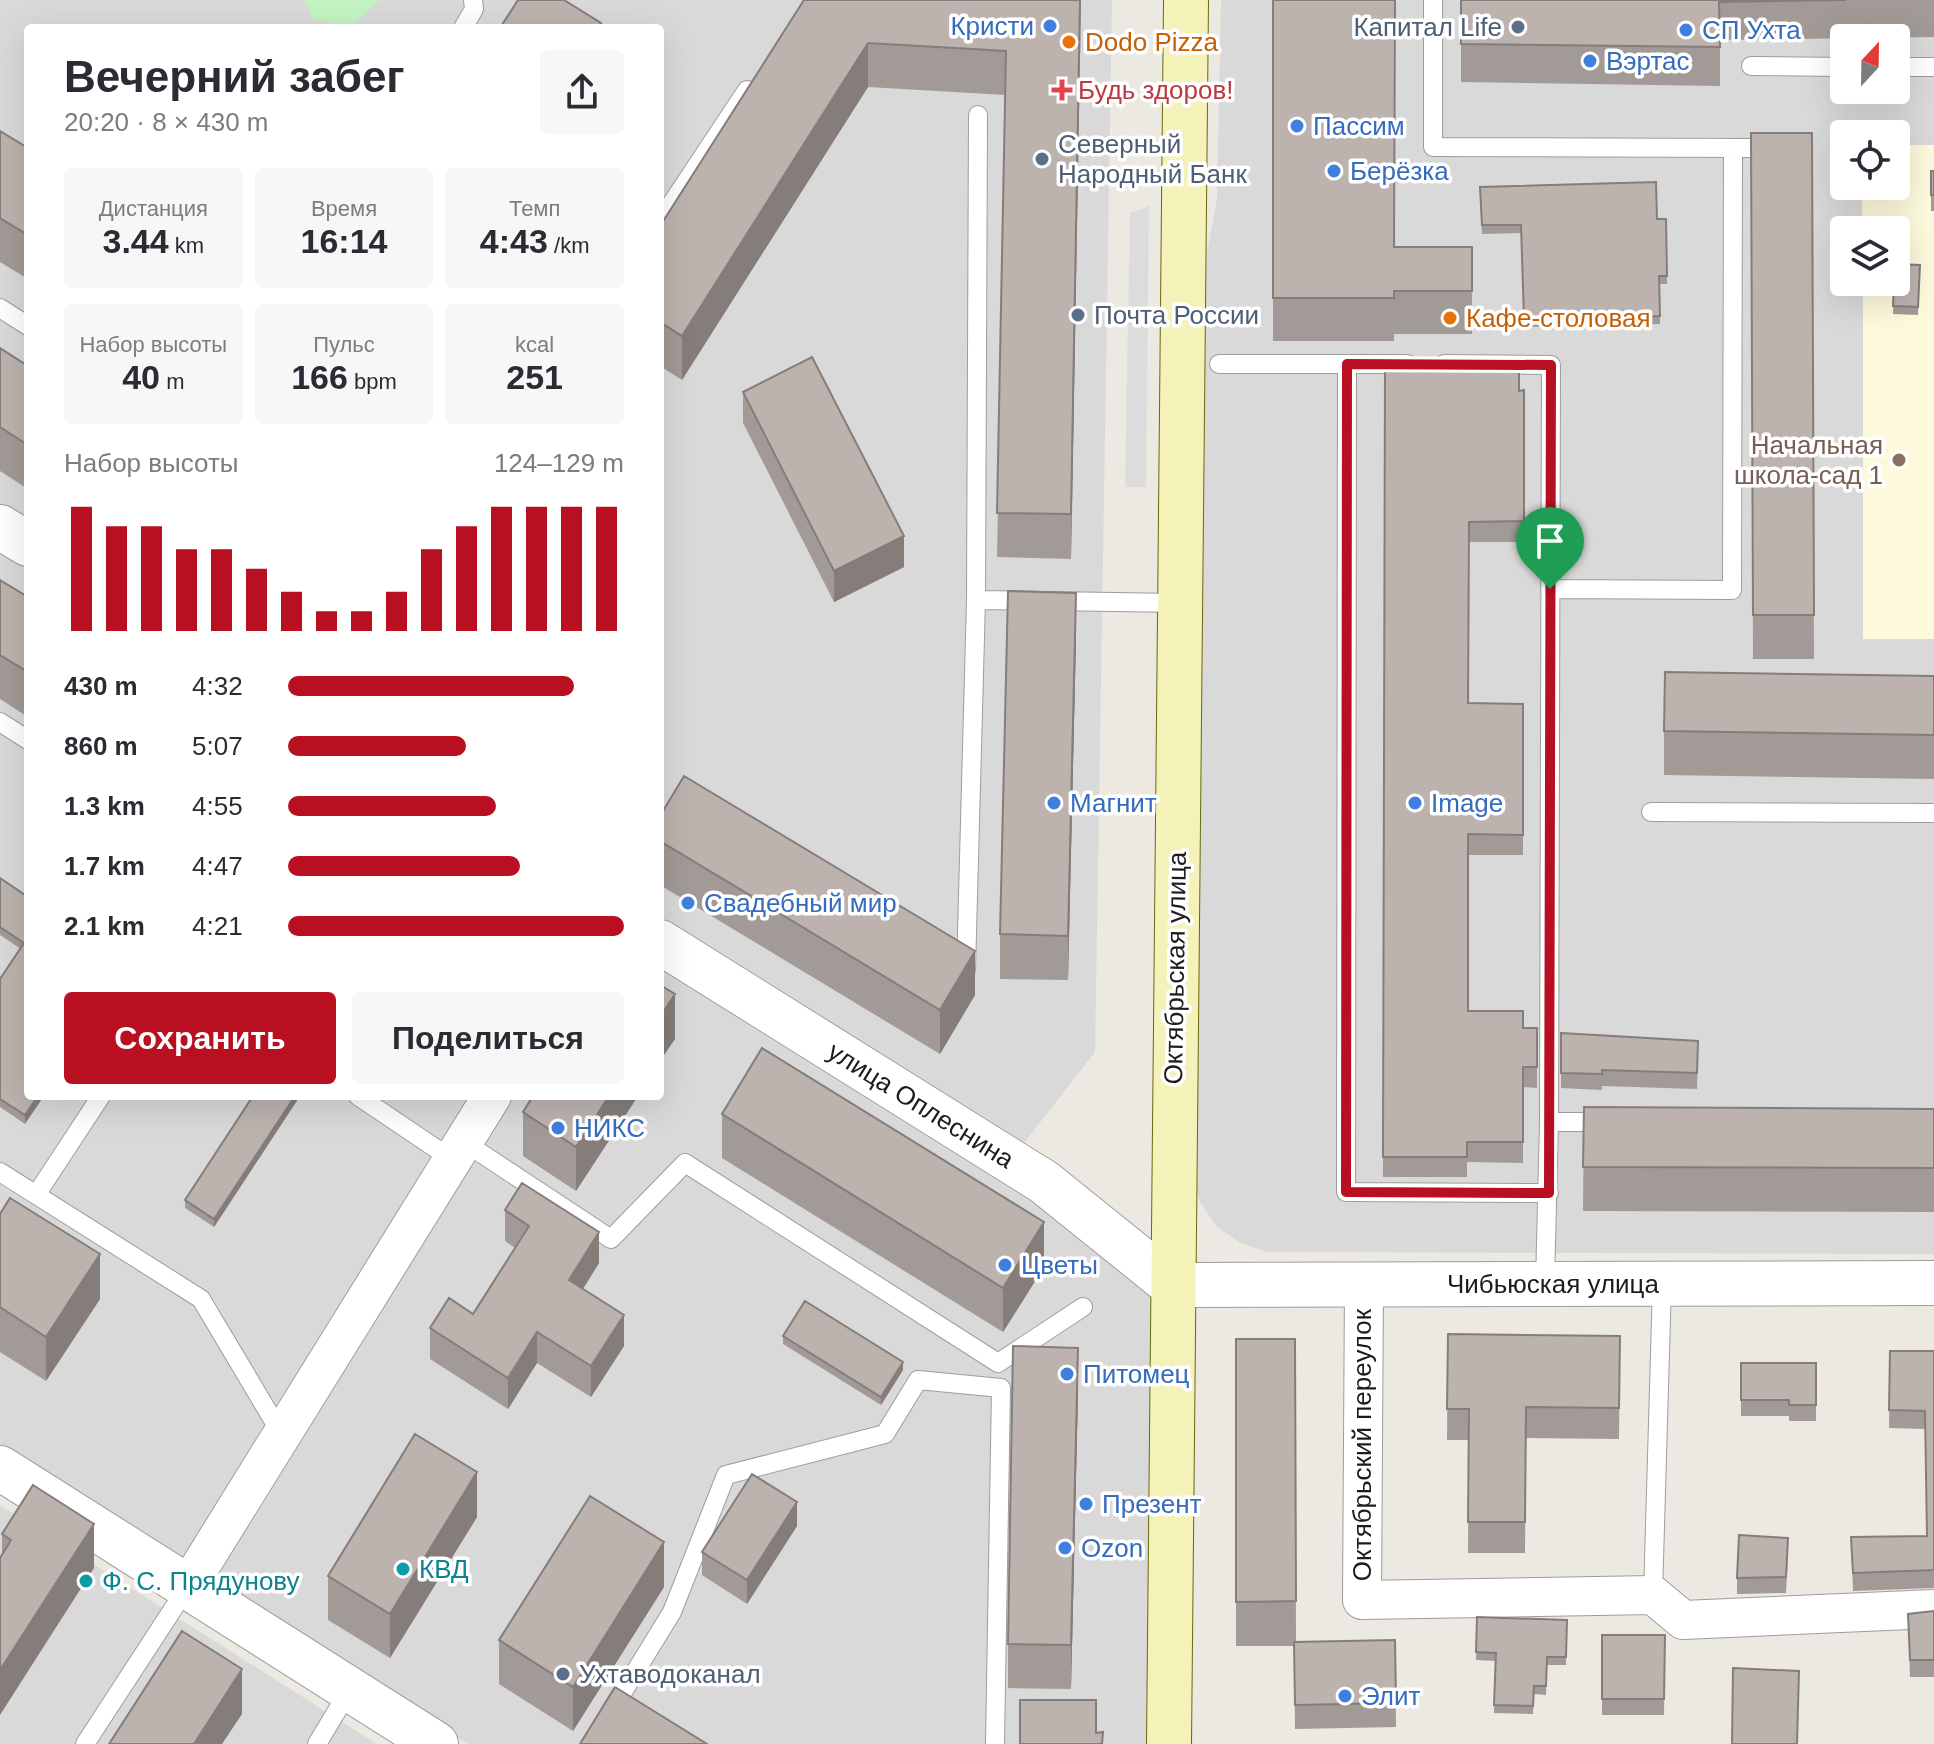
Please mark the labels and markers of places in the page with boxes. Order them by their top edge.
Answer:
place label: Кристи [950,11,1034,41]
place label: Капитал Life [1353,12,1502,42]
place label: СП Ухта [1702,15,1801,45]
marker: Кристи [1041,17,1059,35]
marker: Капитал Life [1509,18,1527,36]
marker: СП Ухта [1677,21,1695,39]
place label: Dodo Pizza [1085,27,1218,57]
marker: Dodo Pizza [1060,33,1078,51]
place label: Вэртас [1606,46,1690,76]
marker: Вэртас [1581,52,1599,70]
place label: Будь здоров! [1078,75,1234,105]
marker: Будь здоров! [1053,81,1071,99]
place label: Пассим [1313,111,1405,141]
marker: Пассим [1288,117,1306,135]
place label: Северный Народный Банк [1058,129,1247,189]
marker: Северный Народный Банк [1033,150,1051,168]
place label: Берёзка [1350,156,1449,186]
marker: Берёзка [1325,162,1343,180]
place label: Почта России [1094,300,1259,330]
place label: Кафе-столовая [1466,303,1651,333]
marker: Почта России [1069,306,1087,324]
marker: Кафе-столовая [1441,309,1459,327]
place label: Начальная школа-сад 1 [1734,430,1883,490]
marker: Начальная школа-сад 1 [1890,451,1908,469]
pin [1516,507,1584,589]
place label: Магнит [1070,788,1157,818]
place label: Image [1431,788,1503,818]
marker: Магнит [1045,794,1063,812]
marker: Image [1406,794,1424,812]
place label: Свадебный мир [704,888,897,918]
marker: Свадебный мир [679,894,697,912]
place label: НИКС [574,1113,645,1143]
marker: НИКС [549,1119,567,1137]
place label: Цветы [1021,1250,1098,1280]
marker: Цветы [996,1256,1014,1274]
place label: Питомец [1083,1359,1190,1389]
marker: Питомец [1058,1365,1076,1383]
place label: Презент [1102,1489,1201,1519]
marker: Презент [1077,1495,1095,1513]
place label: Ozon [1081,1533,1143,1563]
marker: Ozon [1056,1539,1074,1557]
place label: КВД [419,1554,469,1584]
marker: КВД [394,1560,412,1578]
place label: Ф. С. Прядунову [102,1566,300,1596]
marker: Ф. С. Прядунову [77,1572,95,1590]
place label: Ухтаводоканал [579,1659,761,1689]
marker: Ухтаводоканал [554,1665,572,1683]
place label: Элит [1361,1681,1421,1711]
marker: Элит [1336,1687,1354,1705]

